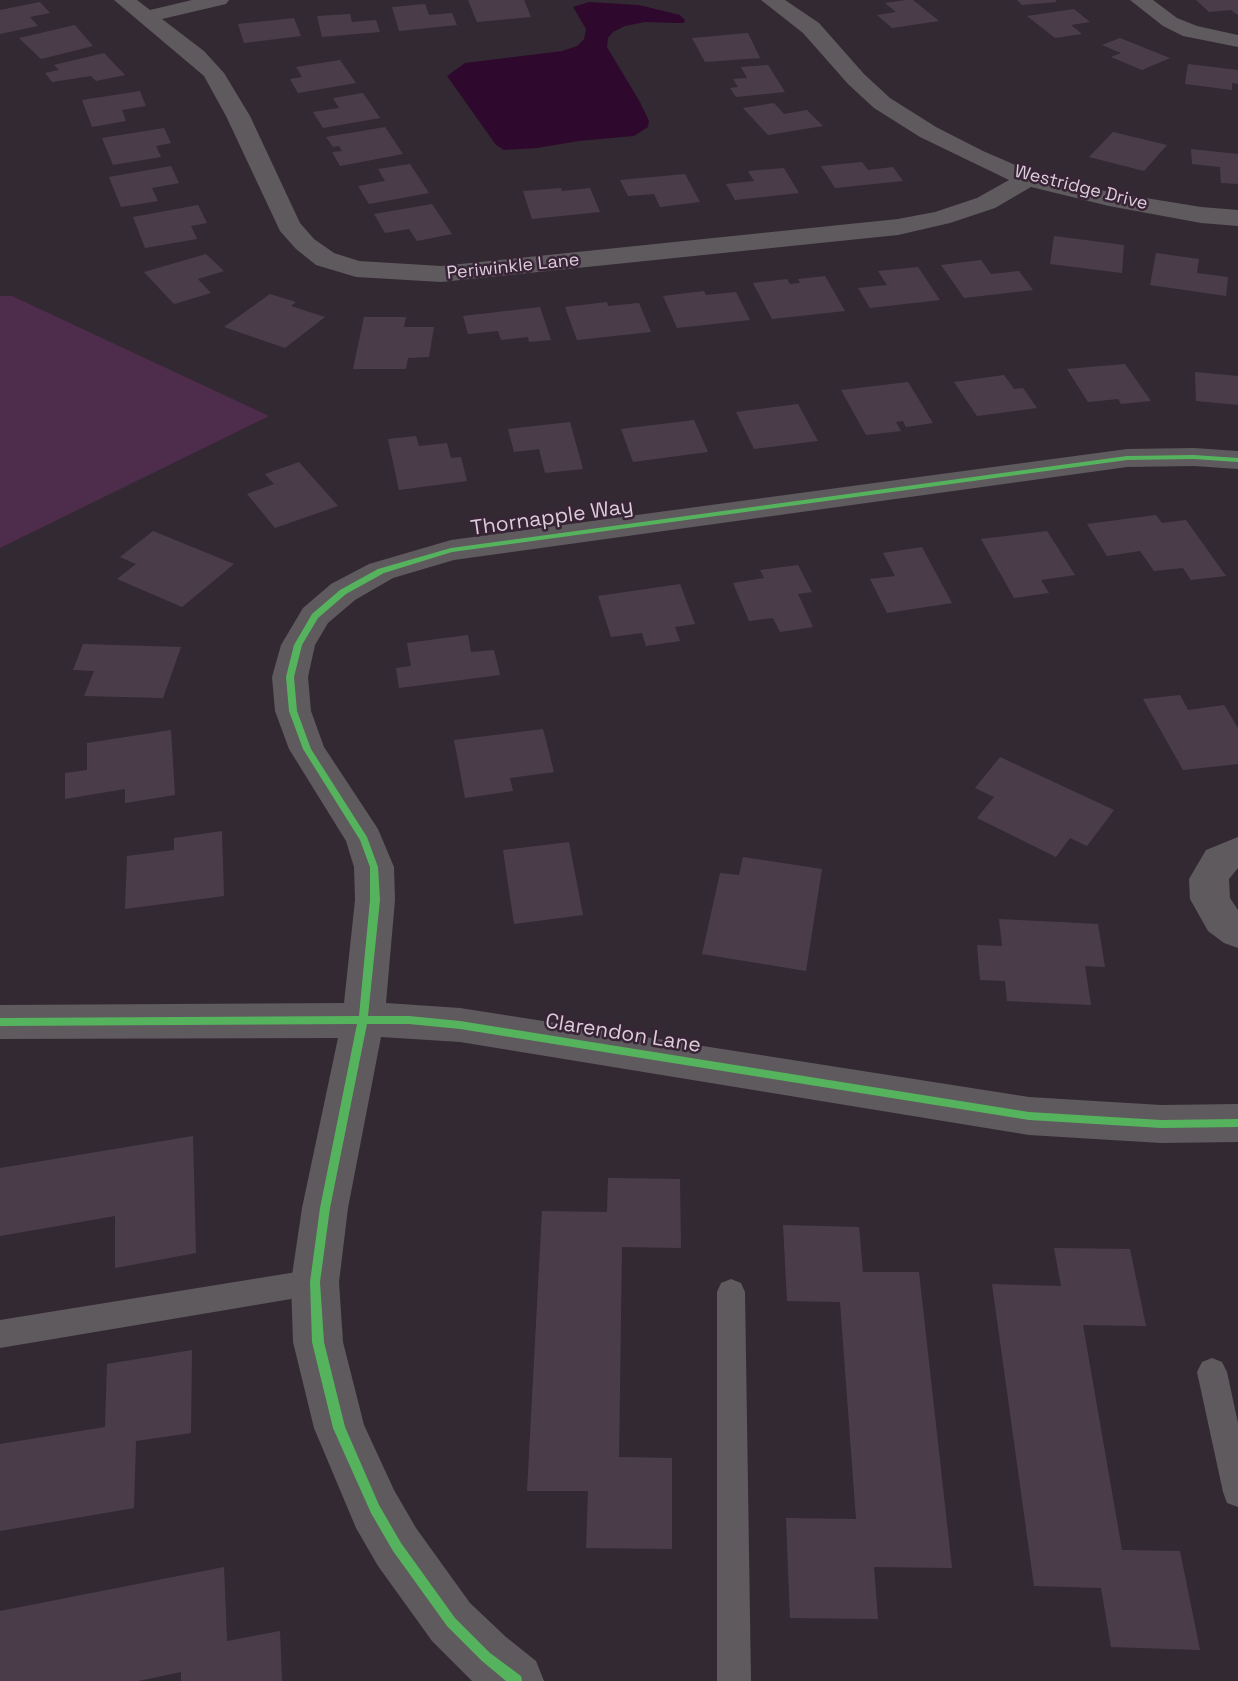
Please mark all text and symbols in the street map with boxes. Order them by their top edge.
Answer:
street label: Westridge Drive [1012,161,1150,215]
street label: Periwinkle Lane [445,249,581,285]
street label: Thornapple Way [469,494,635,542]
street label: Clarendon Lane [543,1009,703,1059]

